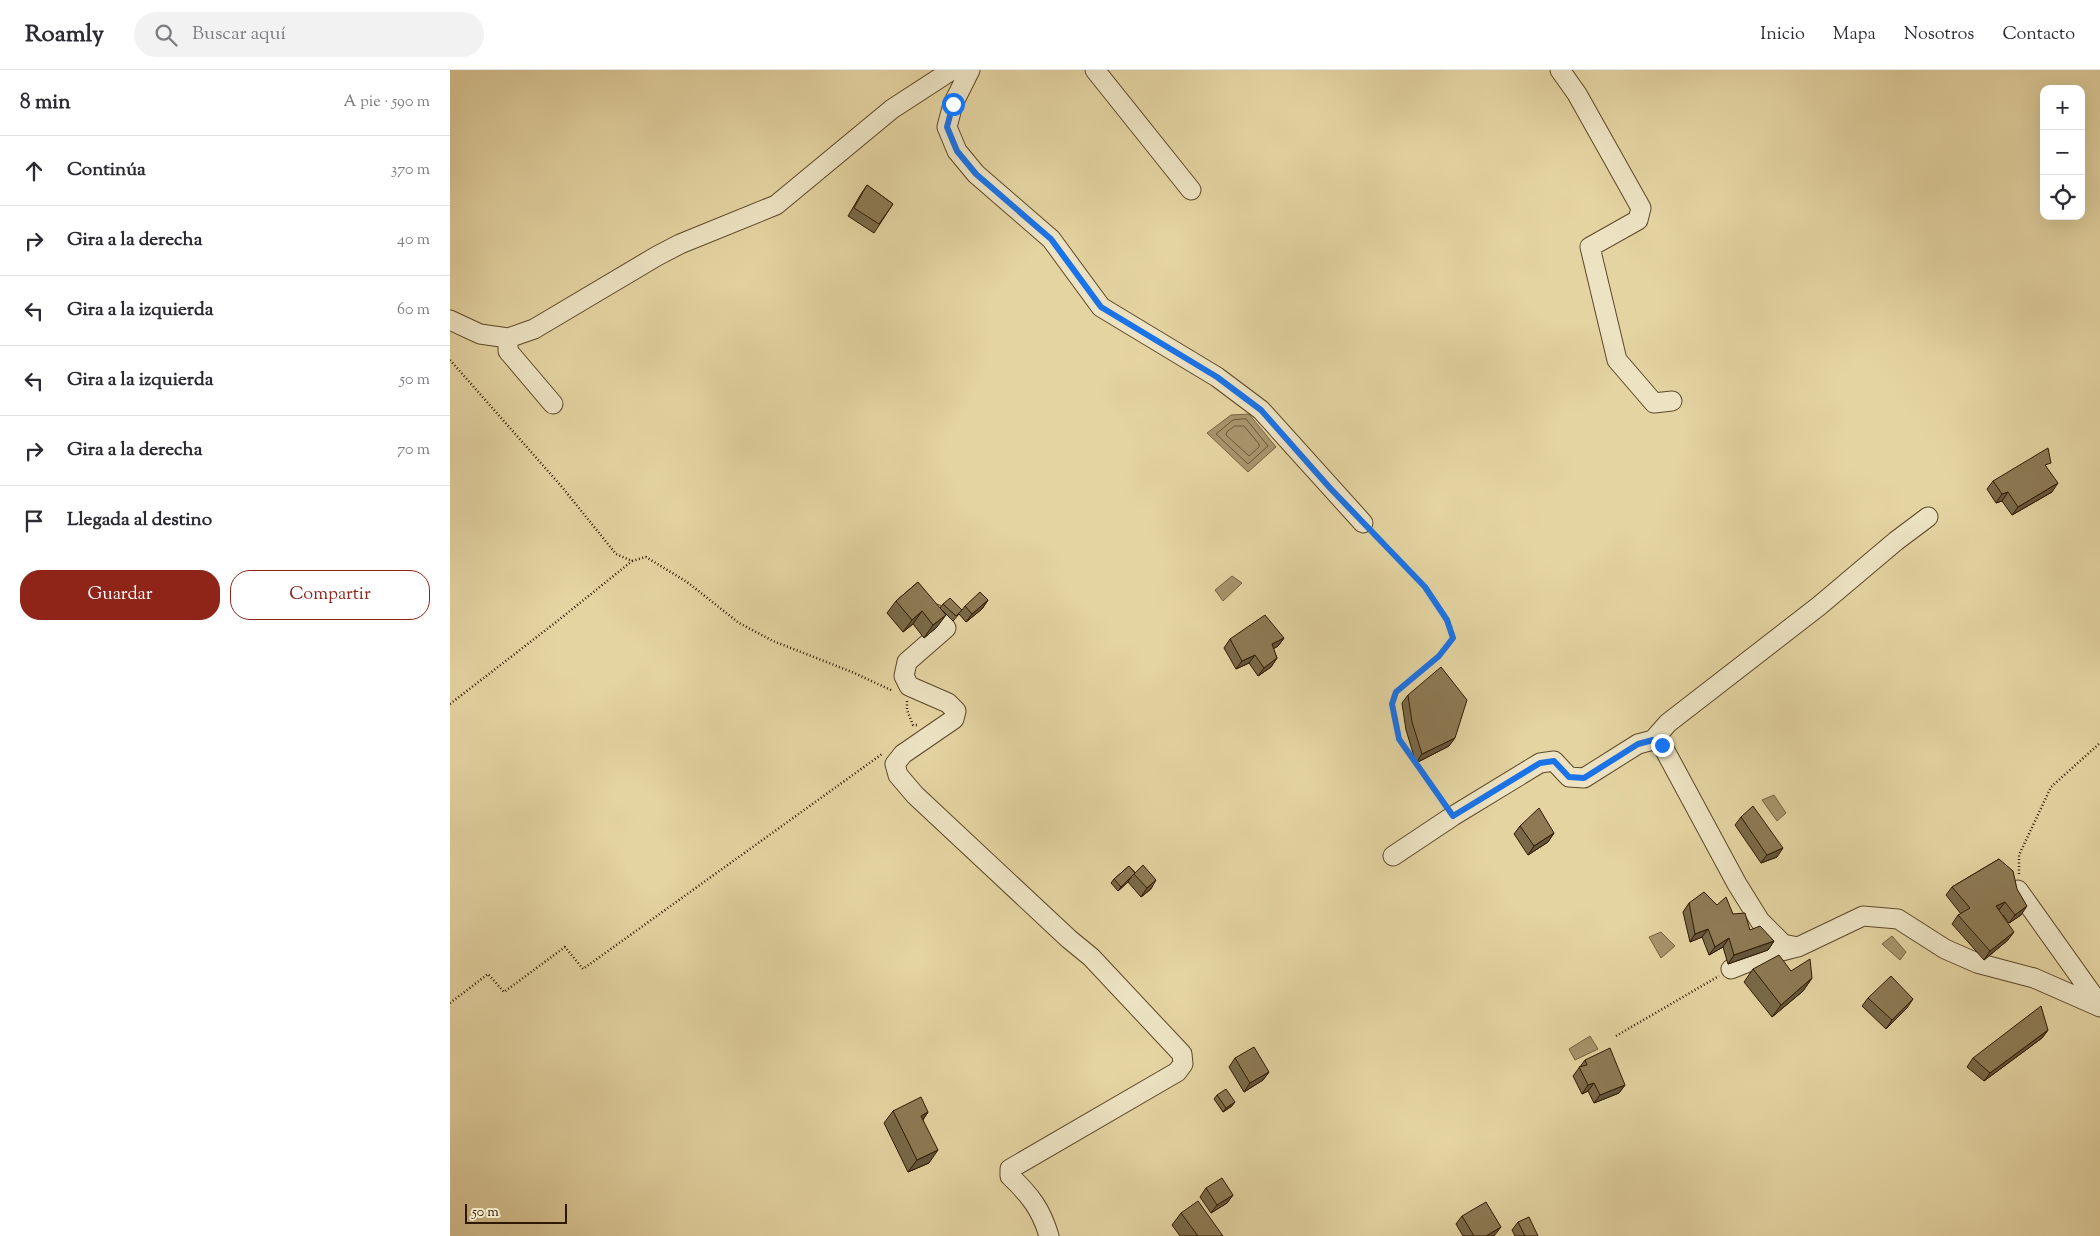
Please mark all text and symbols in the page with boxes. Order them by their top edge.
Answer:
search box [134,12,484,57]
text: Roamly [25,18,104,52]
icon: search [152,21,180,49]
text: Buscar aquí [192,21,286,48]
text: Inicio [1760,22,1805,48]
text: Mapa [1833,22,1876,48]
text: Nosotros [1904,22,1974,48]
text: Contacto [2002,22,2075,48]
map controls [2040,85,2085,220]
button: + [2040,85,2085,130]
text: 8 min [20,88,71,118]
text: A pie · 590 m [344,91,430,114]
route start [942,93,965,116]
button: − [2040,130,2085,175]
icon: ahead [20,157,48,185]
text: Continúa [67,157,146,184]
text: 370 m [391,159,430,182]
button: locate [2040,175,2085,220]
icon: right [20,227,48,255]
text: Gira a la derecha [67,227,202,254]
text: 40 m [397,229,430,252]
icon: left [20,297,48,325]
text: Gira a la izquierda [67,297,213,324]
text: 60 m [397,299,430,322]
icon: left [20,367,48,395]
text: Gira a la izquierda [67,367,213,394]
text: 50 m [399,369,430,392]
icon: right [20,437,48,465]
text: Gira a la derecha [67,437,202,464]
text: 70 m [397,439,430,462]
icon: arrive [20,507,48,535]
text: Llegada al destino [67,507,212,534]
button: Guardar [20,570,220,620]
button: Compartir [230,570,430,620]
route end [1651,734,1674,757]
scale bar [465,1201,568,1224]
text: 50 m [472,1203,499,1223]

